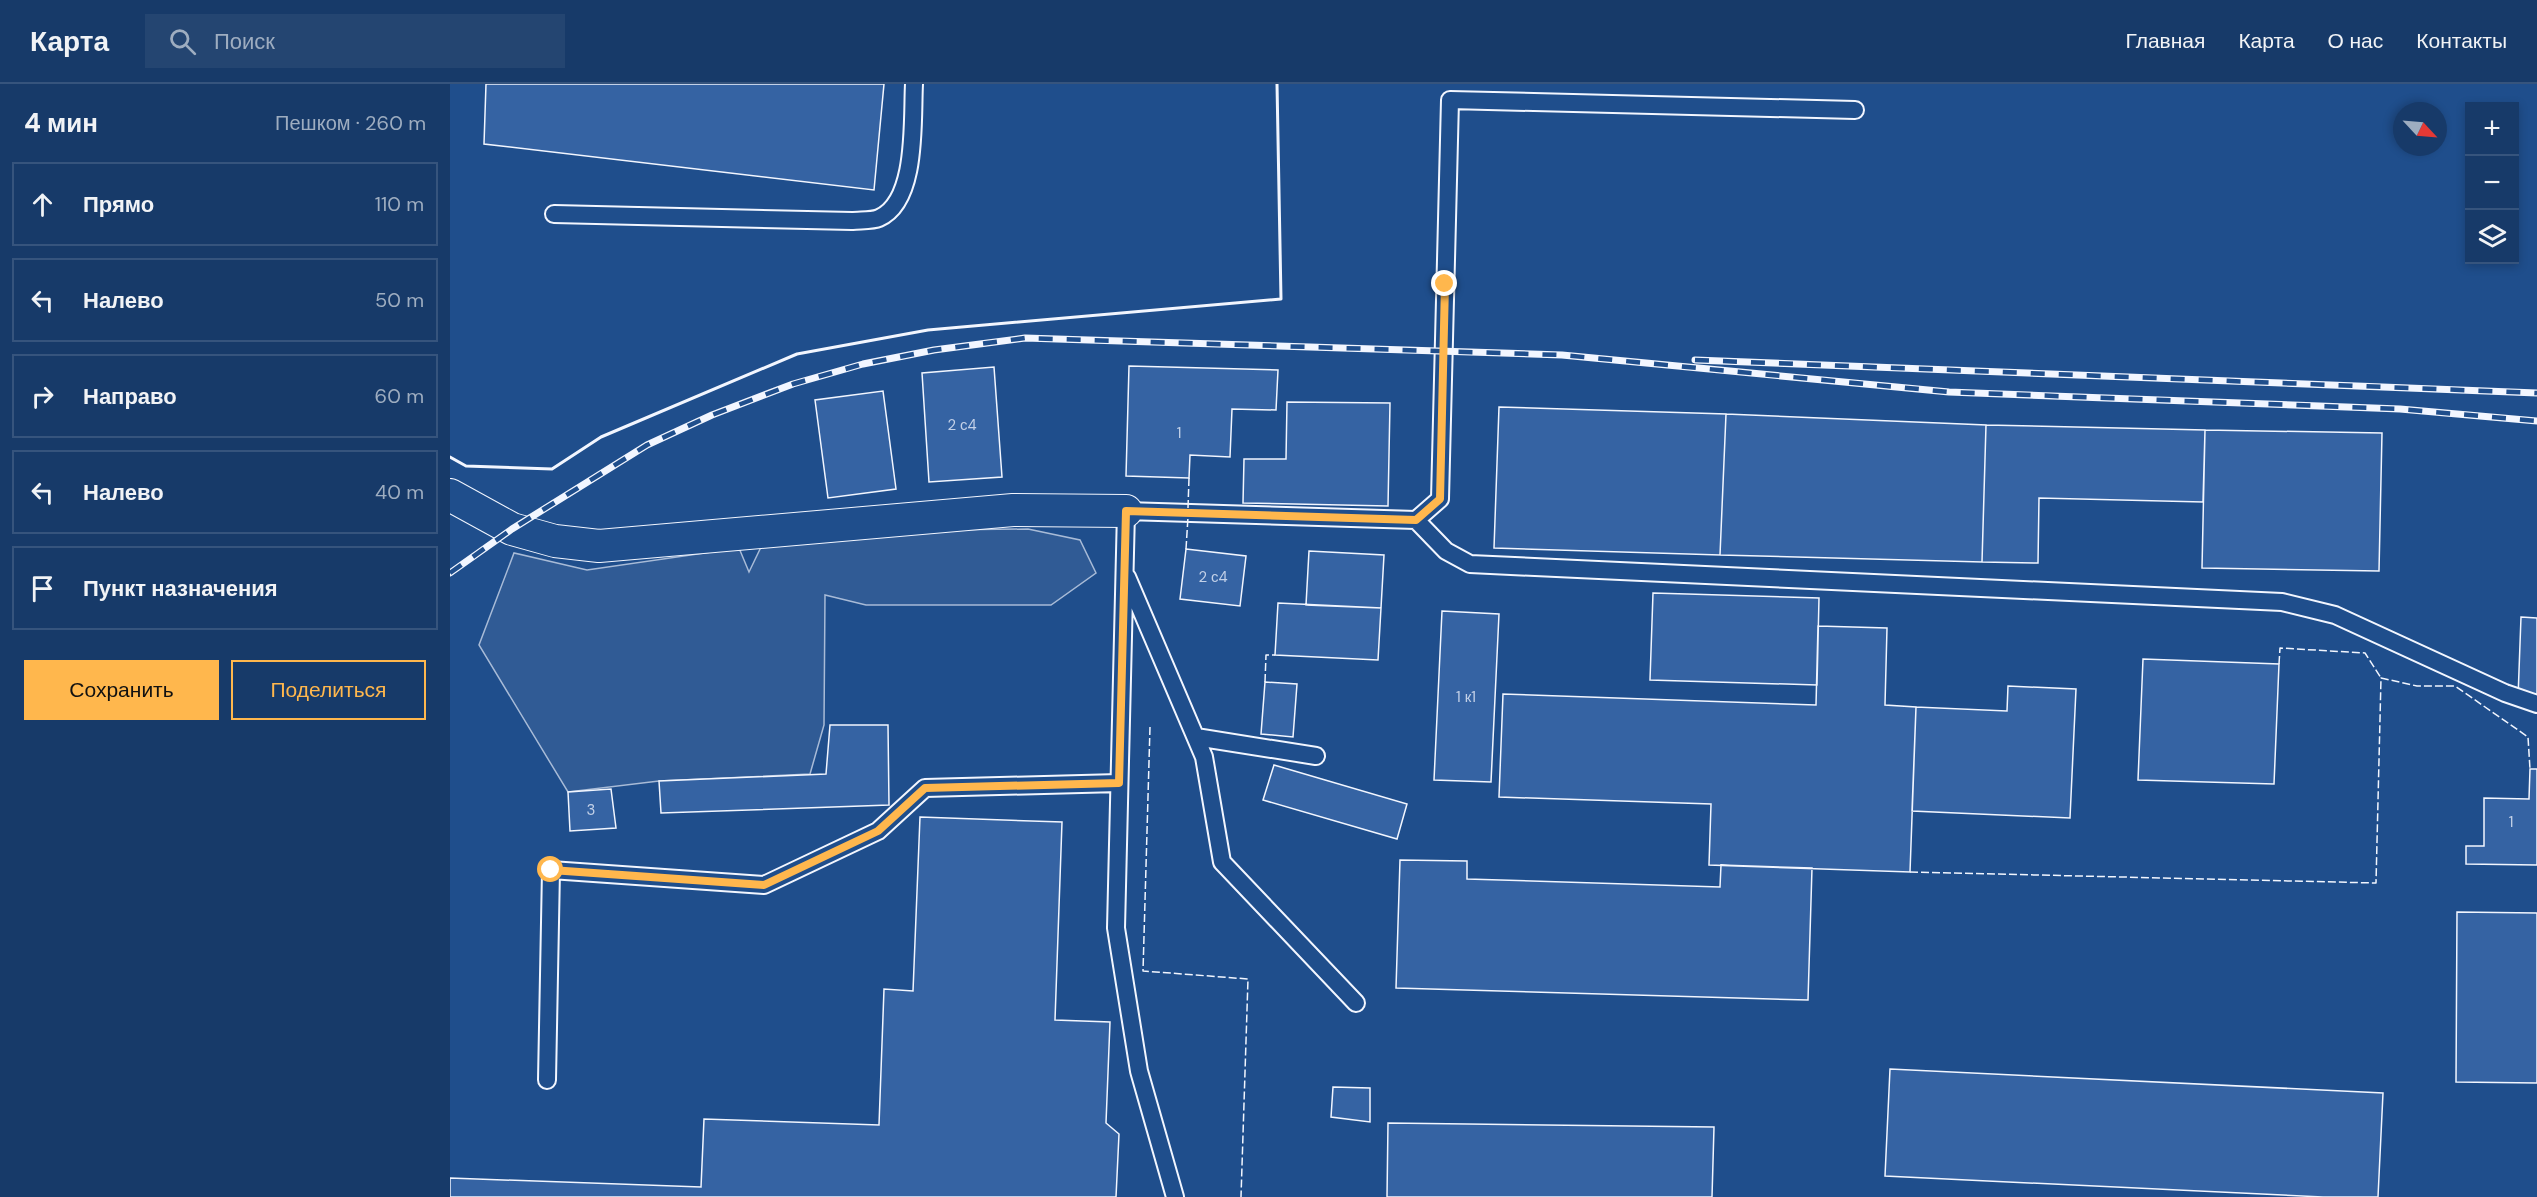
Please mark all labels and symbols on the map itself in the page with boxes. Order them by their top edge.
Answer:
north arrow [2393,102,2447,156]
route end [1431,270,1457,296]
house number: 2 с4 [947,415,977,435]
house number: 1 [1177,423,1181,443]
house number: 2 с4 [1198,567,1228,587]
house number: 1 к1 [1456,687,1476,707]
house number: 3 [587,800,595,820]
house number: 1 [2509,812,2513,832]
route start [537,856,563,882]

